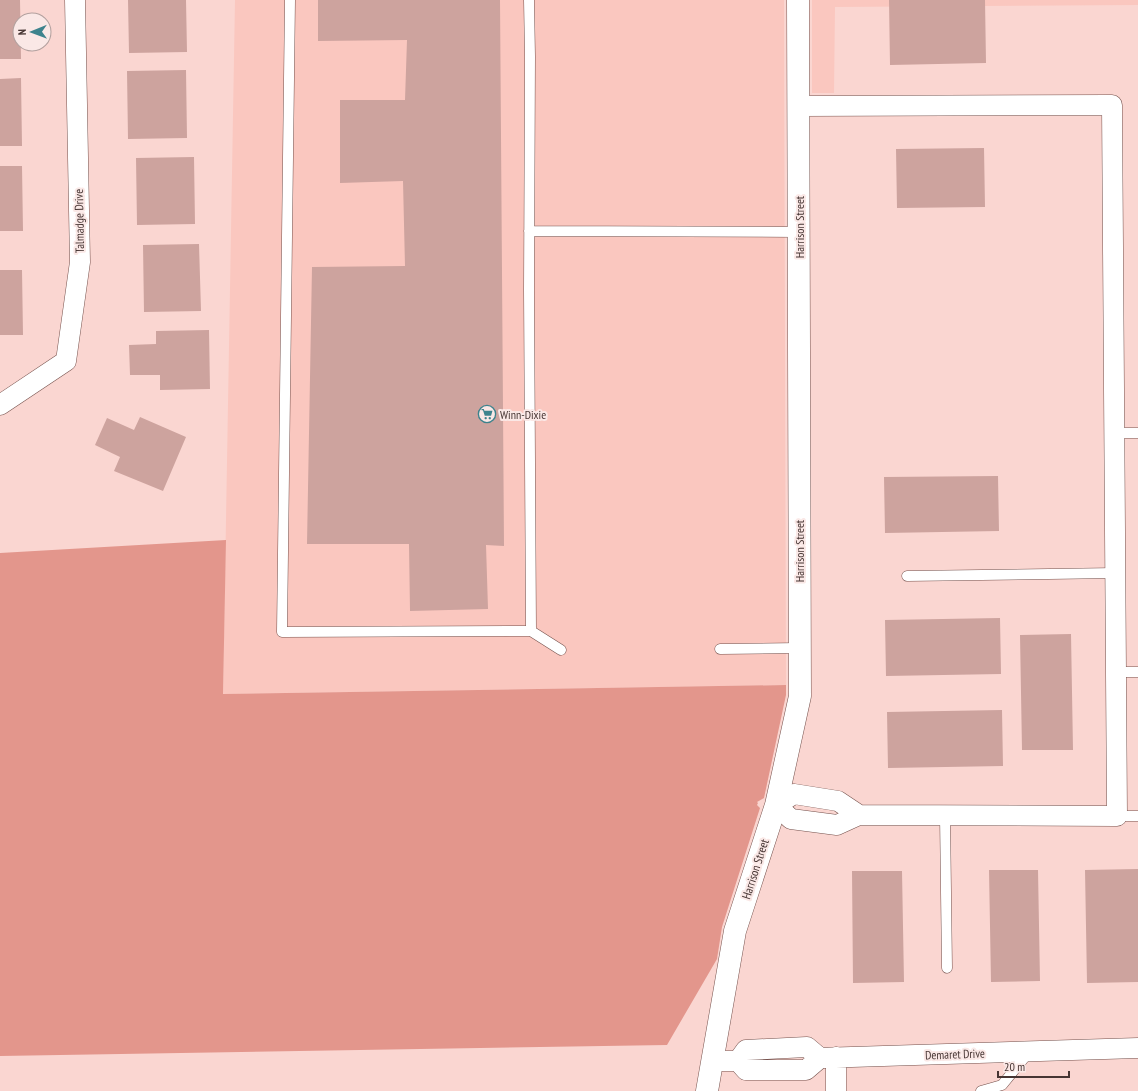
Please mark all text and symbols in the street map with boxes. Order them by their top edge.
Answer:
north arrow [12,12,52,52]
text: N [15,29,29,35]
street label: Talmadge Drive [71,189,87,253]
street label: Harrison Street [792,195,807,258]
supermarket icon: Winn-Dixie [477,404,497,424]
place label: Winn-Dixie [500,407,546,422]
street label: Harrison Street [792,519,807,582]
street label: Harrison Street [738,836,772,901]
street label: Demaret Drive [925,1045,985,1063]
scale bar [998,1053,1069,1079]
text: 20 m [1004,1059,1025,1074]

